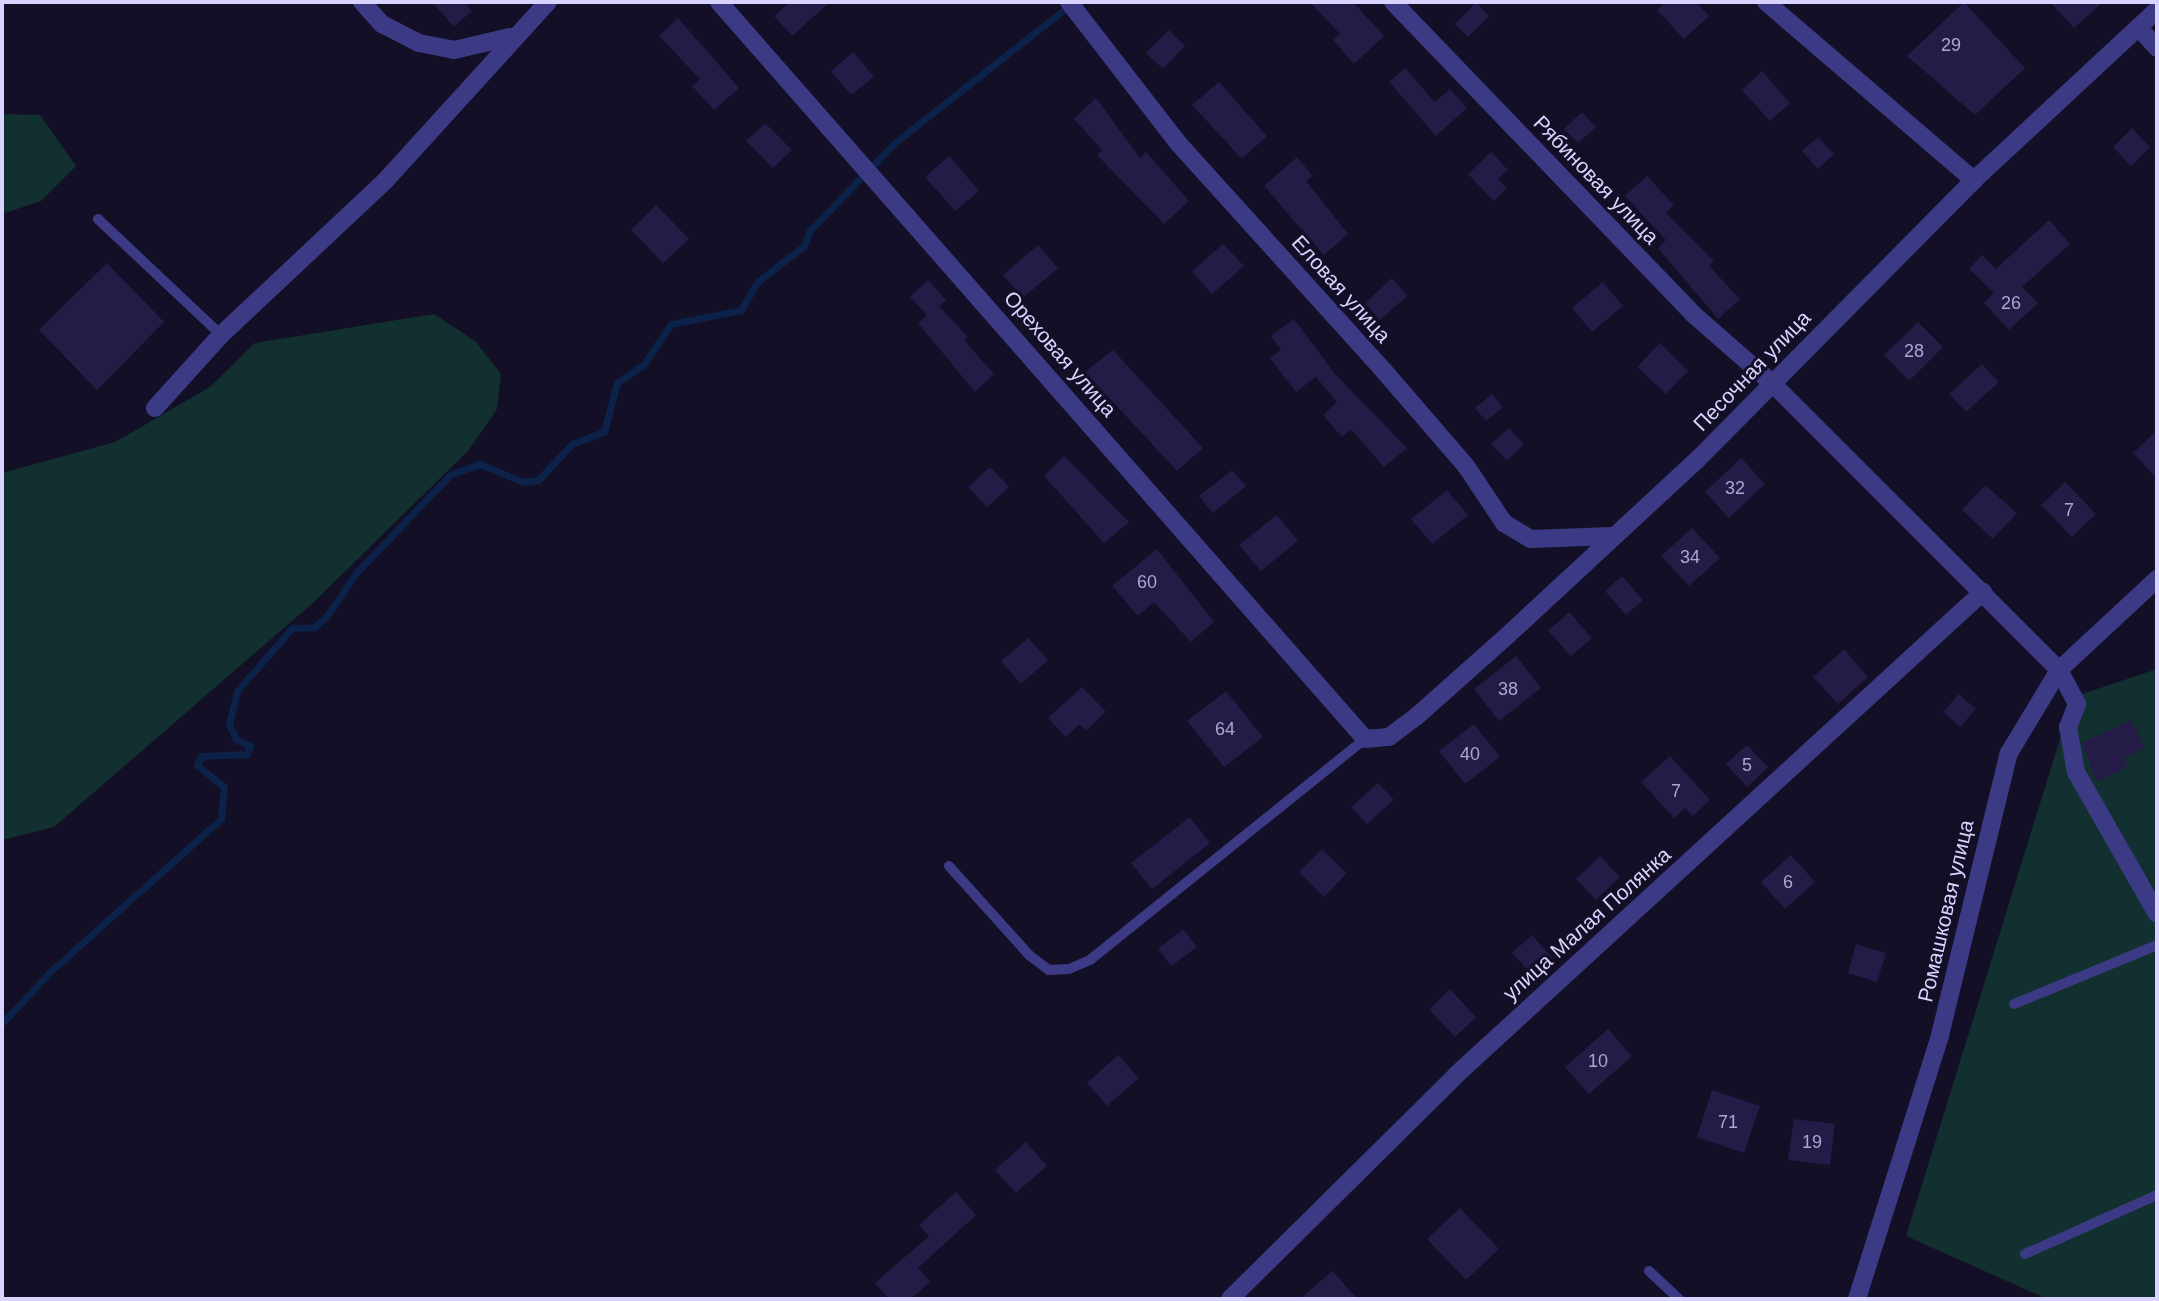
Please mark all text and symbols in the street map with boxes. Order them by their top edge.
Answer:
house number: 29 [1941,34,1961,56]
street label: Рябиновая улица [1528,110,1664,250]
street label: Еловая улица [1286,230,1396,348]
street label: Ореховая улица [998,286,1122,422]
house number: 26 [2001,292,2021,314]
street label: Песочная улица [1688,305,1816,437]
house number: 28 [1904,340,1924,362]
house number: 32 [1725,477,1745,499]
house number: 7 [2064,499,2074,521]
house number: 34 [1680,546,1700,568]
house number: 60 [1137,571,1157,593]
house number: 38 [1498,678,1518,700]
house number: 64 [1215,718,1235,740]
house number: 40 [1460,743,1480,765]
house number: 5 [1742,754,1752,776]
house number: 7 [1671,780,1681,802]
street label: Ромашковая улица [1913,817,1979,1005]
street label: улица Малая Полянка [1498,842,1676,1006]
house number: 6 [1783,871,1793,893]
house number: 10 [1588,1050,1608,1072]
house number: 71 [1718,1111,1738,1133]
house number: 19 [1802,1131,1822,1153]

